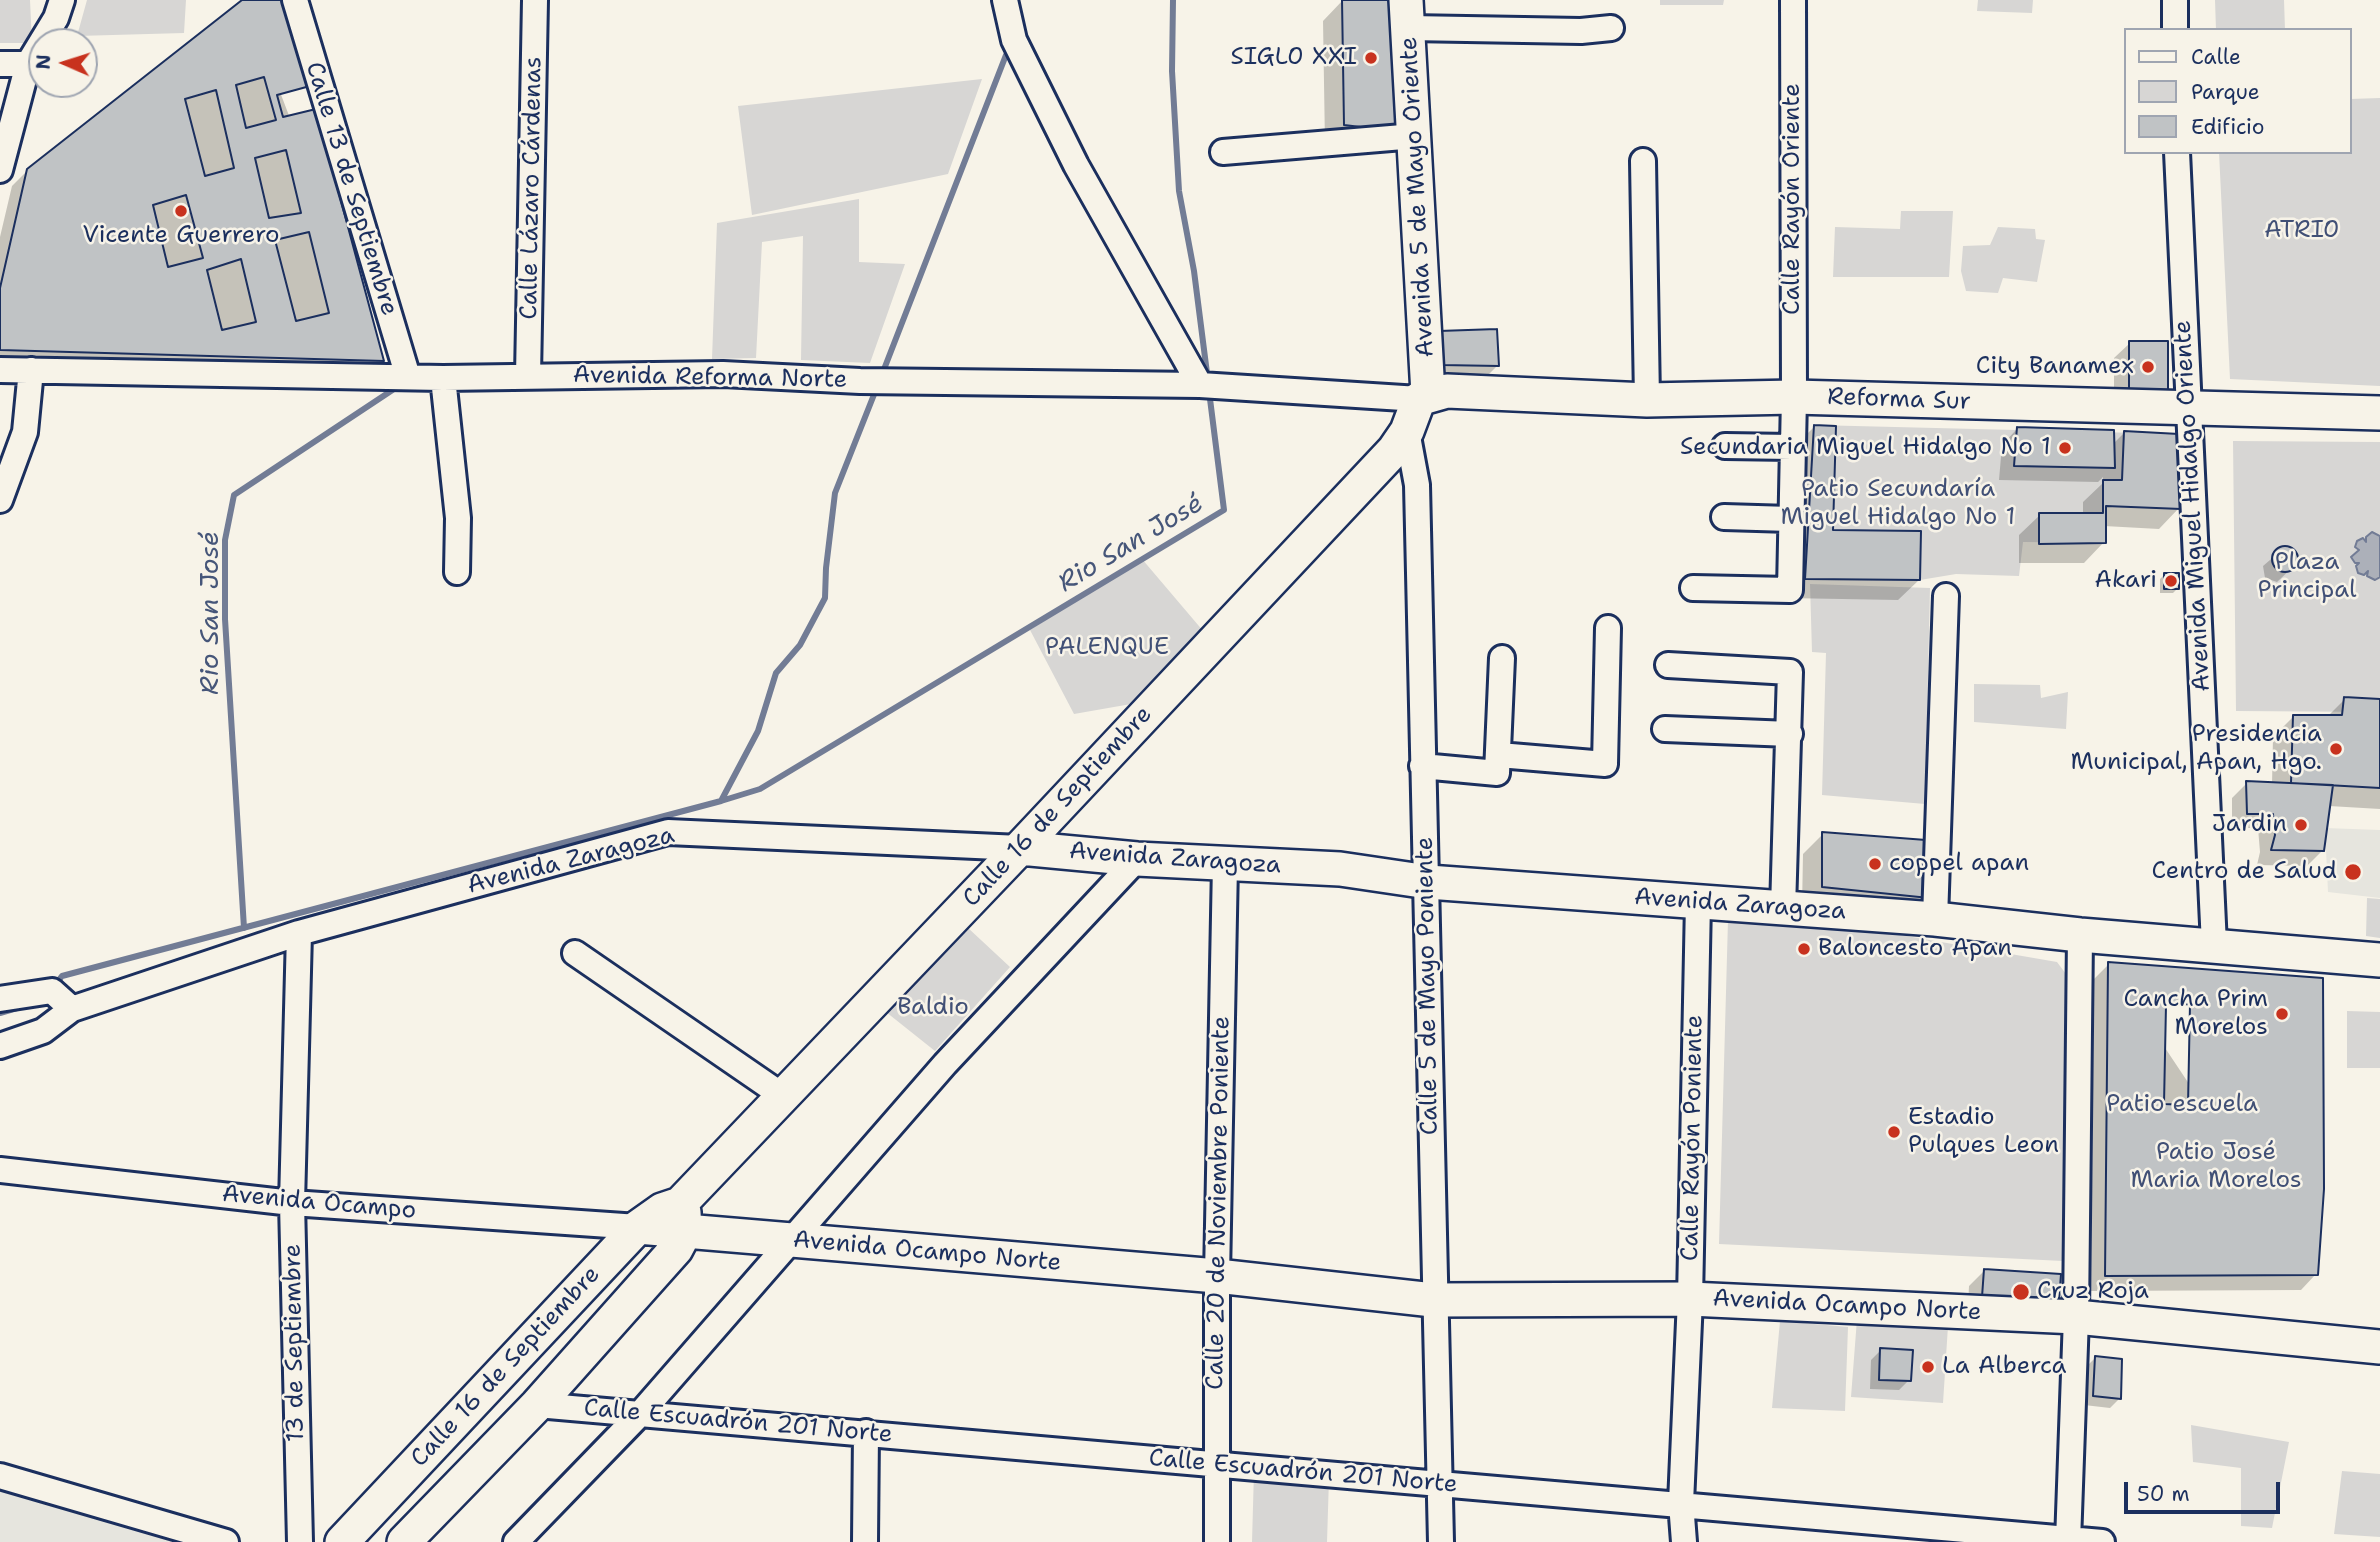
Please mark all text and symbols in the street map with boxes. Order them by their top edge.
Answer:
north arrow [28,28,98,98]
legend [2124,28,2352,154]
street label: Avenida 5 de Mayo Oriente [1395,36,1441,358]
text: Calle [2191,43,2241,71]
place label: SIGL0 XXI [1231,44,1357,72]
marker: SIGL0 XXI [1363,50,1379,66]
text: N [31,54,56,70]
street label: Calle Lázaro Cárdenas [515,56,549,320]
street label: Calle 13 de Septiembre [299,59,403,319]
text: Parque [2191,78,2260,106]
street label: Calle Rayón Oriente [1779,83,1807,315]
text: Edificio [2191,113,2264,141]
marker: Vicente Guerrero [173,203,189,219]
park label: ATRI0 [2264,217,2340,245]
place label: Vicente Guerrero [82,222,280,250]
street label: Avenida Miguel Hidalgo Oriente [2169,320,2217,692]
place label: City Banamex [1976,353,2134,381]
marker: City Banamex [2140,359,2156,375]
street label: Avenida Reforma Norte [573,361,847,395]
street label: Reforma Sur [1827,383,1971,417]
place label: Secundaria Miguel Hidalgo No 1 [1680,434,2051,462]
marker: Secundaria Miguel Hidalgo No 1 [2057,440,2073,456]
park label: Patio Secundaría Miguel Hidalgo No 1 [1780,476,2016,532]
water label: Rio San José [1053,489,1209,599]
water label: Rio San José [195,531,227,695]
park label: Plaza Principal [2258,549,2356,605]
place label: Akari [2095,567,2157,595]
marker: Akari [2163,573,2179,589]
park label: PALENQUE [1045,634,1169,662]
street label: Calle 16 de Septiembre [957,701,1159,913]
place label: Presidencia Municipal, Apan, Hgo. [2071,721,2322,777]
marker: Presidencia Municipal, Apan, Hgo. [2328,741,2344,757]
place label: Jardin [2212,811,2287,839]
marker: Jardin [2293,817,2309,833]
street label: Avenida Zaragoza [465,821,677,901]
street label: Avenida Zaragoza [1068,837,1282,881]
street label: Calle 5 de Mayo Poniente [1411,837,1445,1135]
place label: coppel apan [1889,850,2029,878]
marker: coppel apan [1867,856,1883,872]
place label: Centro de Salud [2152,858,2337,886]
marker: Centro de Salud [2343,862,2363,882]
street label: Avenida Zaragoza [1633,883,1847,927]
place label: Baloncesto Apan [1818,935,2012,963]
marker: Baloncesto Apan [1796,941,1812,957]
place label: Cancha Prim Morelos [2123,986,2268,1042]
park label: Baldio [897,994,969,1022]
marker: Cancha Prim Morelos [2274,1006,2290,1022]
street label: Calle Rayón Poniente [1676,1015,1710,1261]
street label: Calle 20 de Noviembre Poniente [1201,1016,1237,1390]
park label: Patio escuela [2106,1091,2258,1119]
place label: Estadio Pulques Leon [1908,1104,2059,1160]
marker: Estadio Pulques Leon [1886,1124,1902,1140]
park label: Patio José Maria Morelos [2130,1139,2302,1195]
street label: Avenida Ocampo [221,1180,417,1226]
street label: Avenida Ocampo Norte [792,1226,1062,1278]
street label: 13 de Septiembre [279,1244,311,1442]
street label: Calle 16 de Septiembre [405,1261,607,1473]
place label: Cruz Roja [2037,1278,2149,1306]
marker: Cruz Roja [2011,1282,2031,1302]
street label: Avenida Ocampo Norte [1712,1285,1982,1327]
place label: La Alberca [1942,1353,2066,1381]
marker: La Alberca [1920,1359,1936,1375]
street label: Calle Escuadrón 201 Norte [582,1394,894,1450]
street label: Calle Escuadrón 201 Norte [1147,1444,1459,1500]
scale bar [2128,1468,2284,1512]
text: 50 m [2137,1480,2190,1508]

